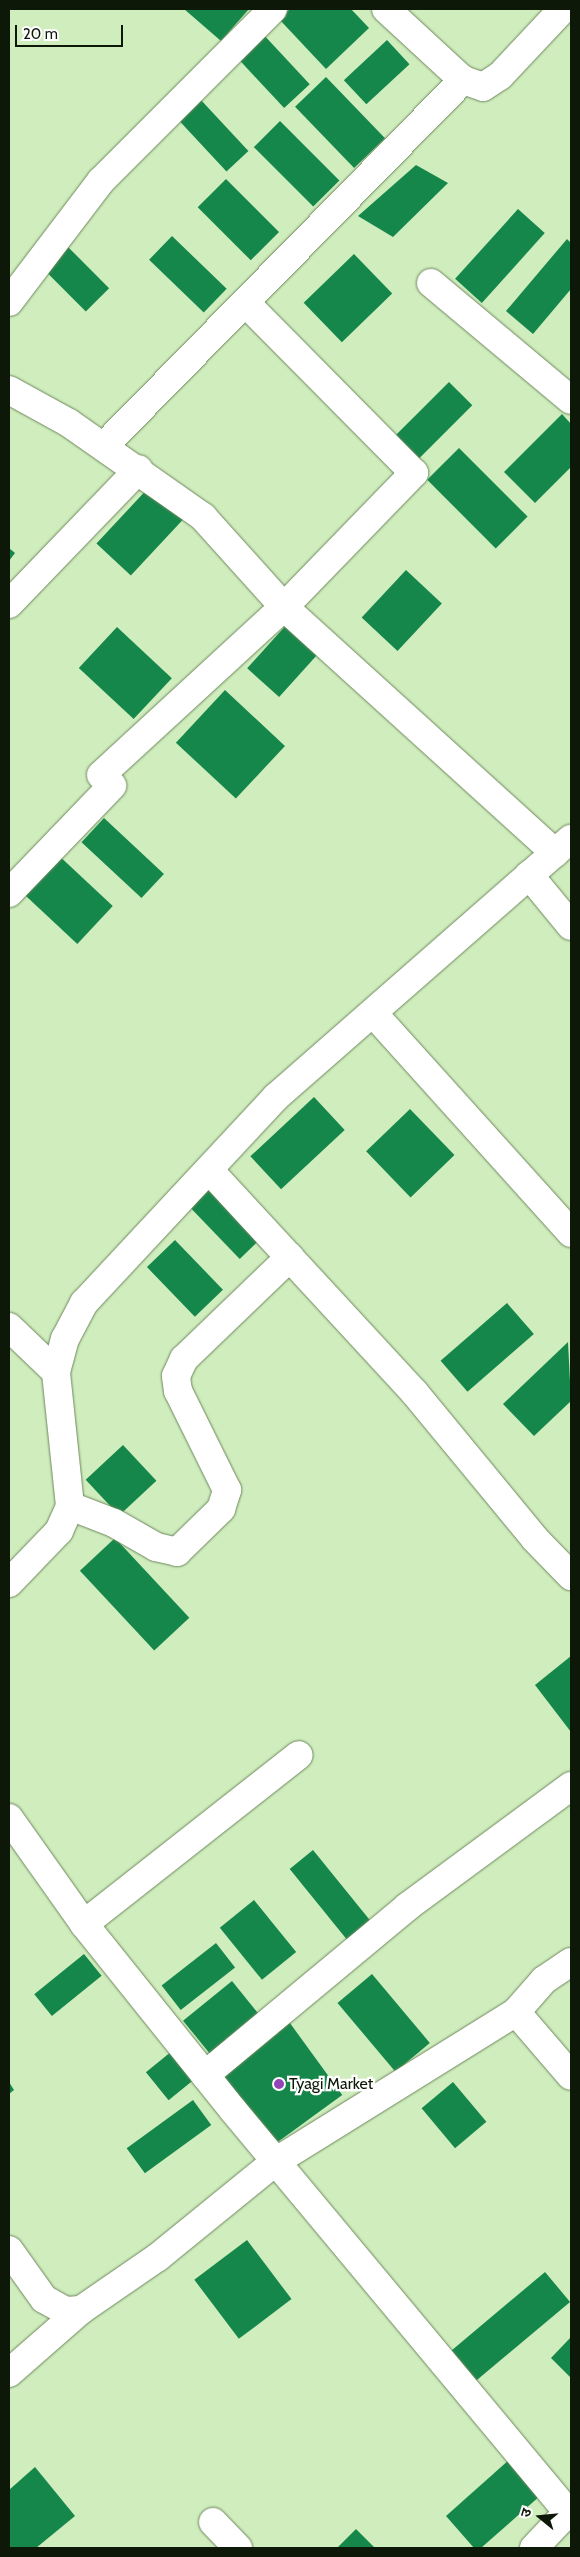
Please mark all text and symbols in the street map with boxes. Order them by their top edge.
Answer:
scale bar [18,15,125,47]
text: 20 m [23,25,58,43]
place label: Tyagi Market [289,2074,373,2094]
marker: Tyagi Market [273,2078,285,2090]
north arrow [515,2492,565,2542]
text: उ [516,2506,535,2519]

